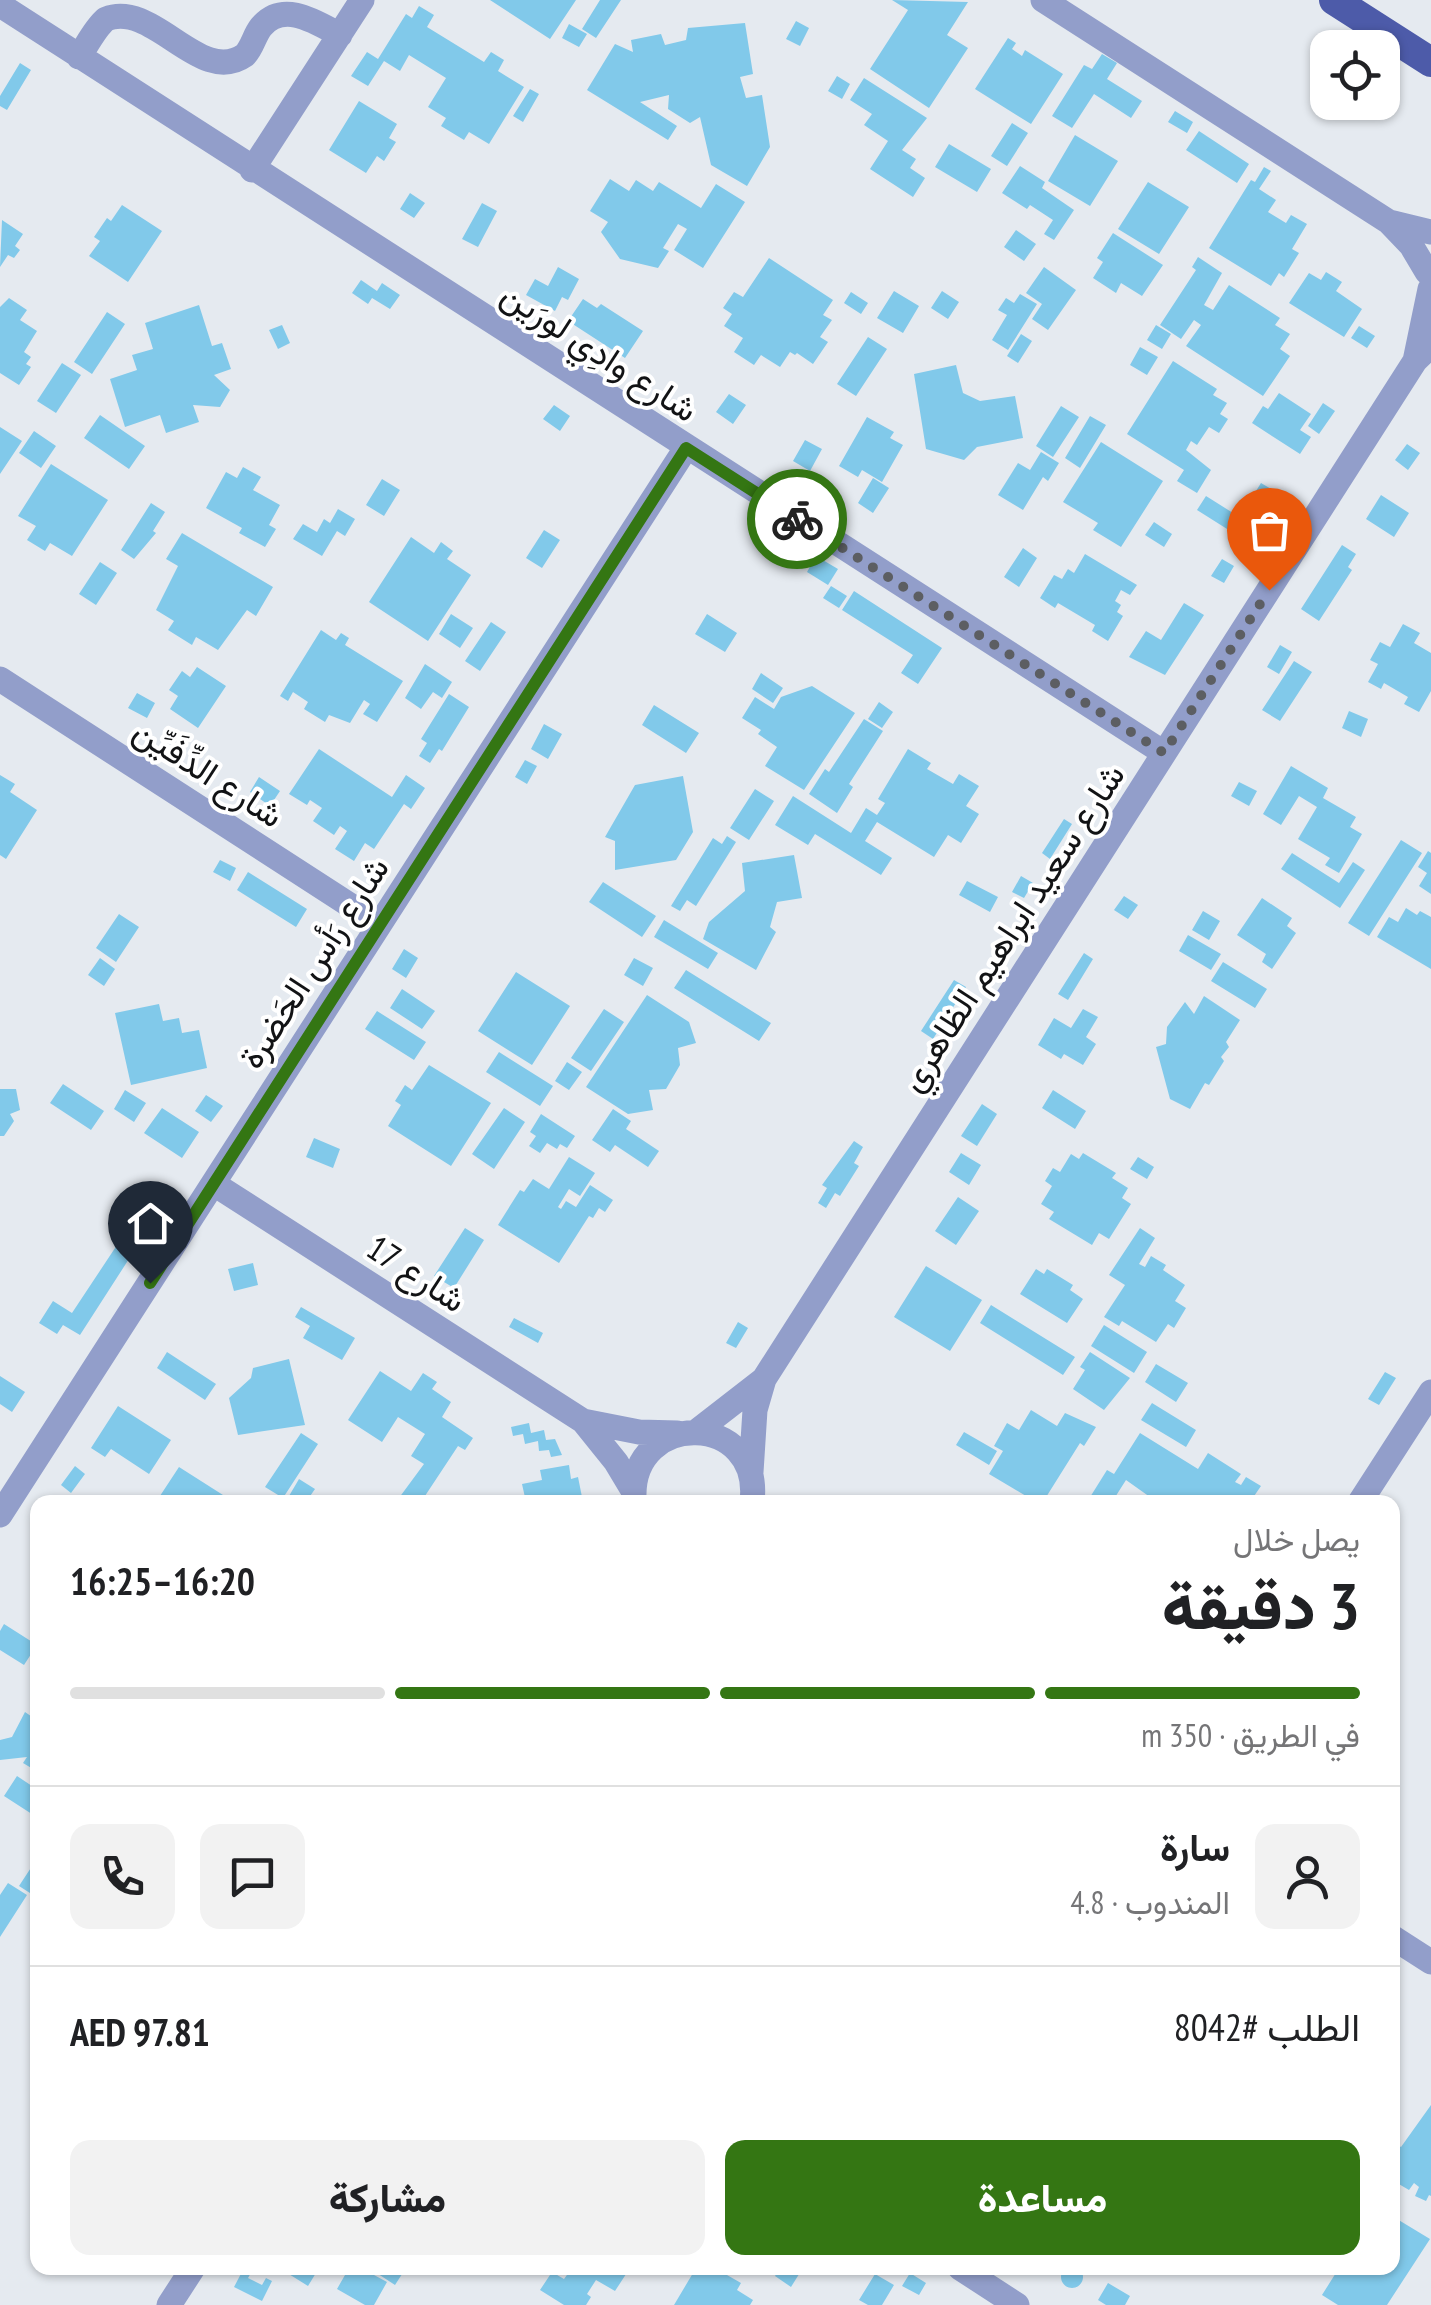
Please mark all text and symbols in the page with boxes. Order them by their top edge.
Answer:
map controls [1310,30,1400,120]
button: locate [1310,30,1400,120]
street label: شارع وادِي لورَين [489,270,707,438]
courier [747,469,847,569]
pin [1227,488,1312,591]
icon: bike [770,492,825,547]
icon: bag [1242,503,1297,558]
street label: شارع الدِّفَيِّن [124,706,293,839]
street label: شارع سعيد ابراهيم الظاهري [888,754,1140,1104]
street label: شارع رَأس الحَضرة [227,847,400,1078]
pin [108,1181,193,1284]
icon: home [123,1196,178,1251]
street label: شارع 17 [358,1224,475,1324]
text: يصل خلال [1233,1518,1360,1560]
text: 16:20–16:25 [70,1556,255,1605]
text: 3 دقيقة [1162,1563,1360,1647]
text: في الطريق · 350 m [1141,1714,1360,1756]
text: سارة [1160,1822,1230,1871]
button: phone [70,1824,175,1929]
button: chat [200,1824,305,1929]
button: person [1255,1824,1360,1929]
text: المندوب · 4.8 [1070,1881,1230,1923]
text: الطلب #8042 [1174,2002,1360,2051]
text: AED 97.81 [70,2007,210,2056]
button: مشاركة [70,2140,705,2255]
button: مساعدة [725,2140,1360,2255]

